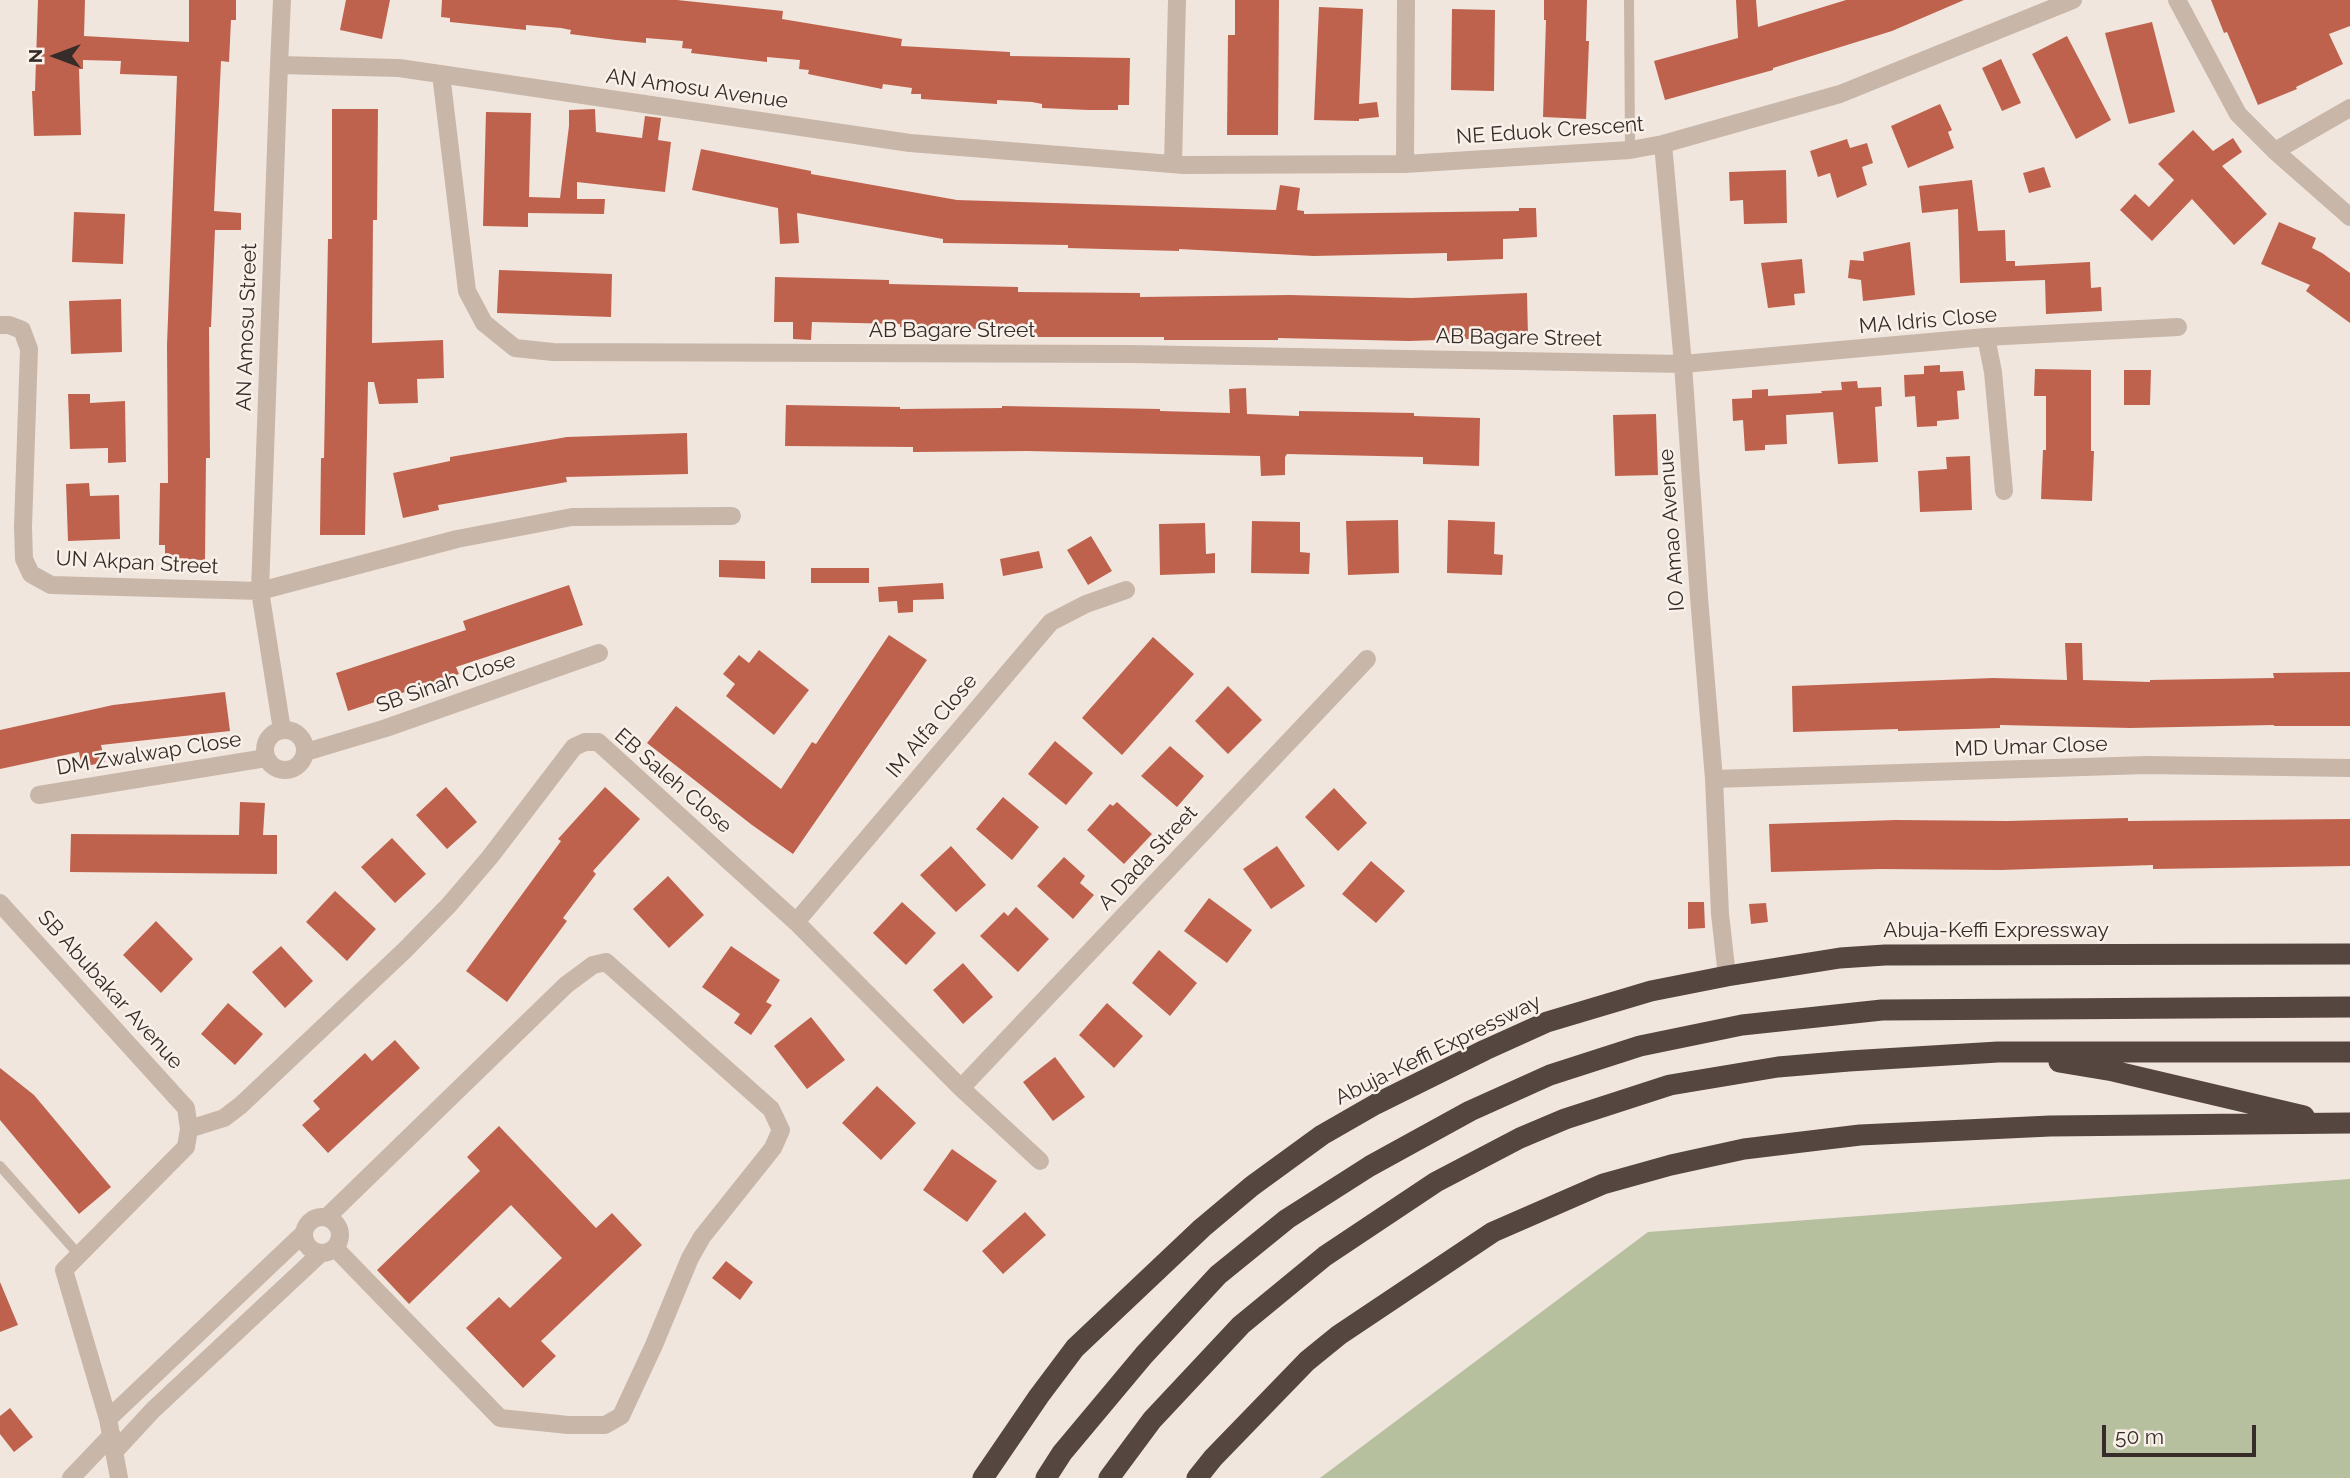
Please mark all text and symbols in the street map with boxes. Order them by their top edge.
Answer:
north arrow [21,21,91,91]
text: N [24,49,46,63]
street label: AN Amosu Avenue [604,64,790,114]
street label: NE Eduok Crescent [1455,112,1645,150]
street label: AN Amosu Street [231,243,263,411]
street label: MA Idris Close [1858,302,1998,340]
street label: AB Bagare Street [869,318,1035,344]
street label: AB Bagare Street [1436,324,1602,352]
street label: IO Amao Avenue [1654,448,1690,612]
street label: UN Akpan Street [55,546,219,580]
street label: SB Sinah Close [373,647,519,719]
street label: IM Alfa Close [881,669,983,783]
street label: EB Saleh Close [609,723,737,839]
street label: DM Zwalwap Close [55,727,243,781]
street label: MD Umar Close [1954,732,2108,762]
street label: A Dada Street [1093,800,1203,916]
street label: SB Abubakar Avenue [32,905,188,1075]
street label: Abuja-Keffi Expressway [1883,918,2109,944]
street label: Abuja-Keffi Expressway [1331,989,1545,1111]
scale bar [2105,1412,2259,1456]
text: 50 m [2115,1424,2164,1449]

